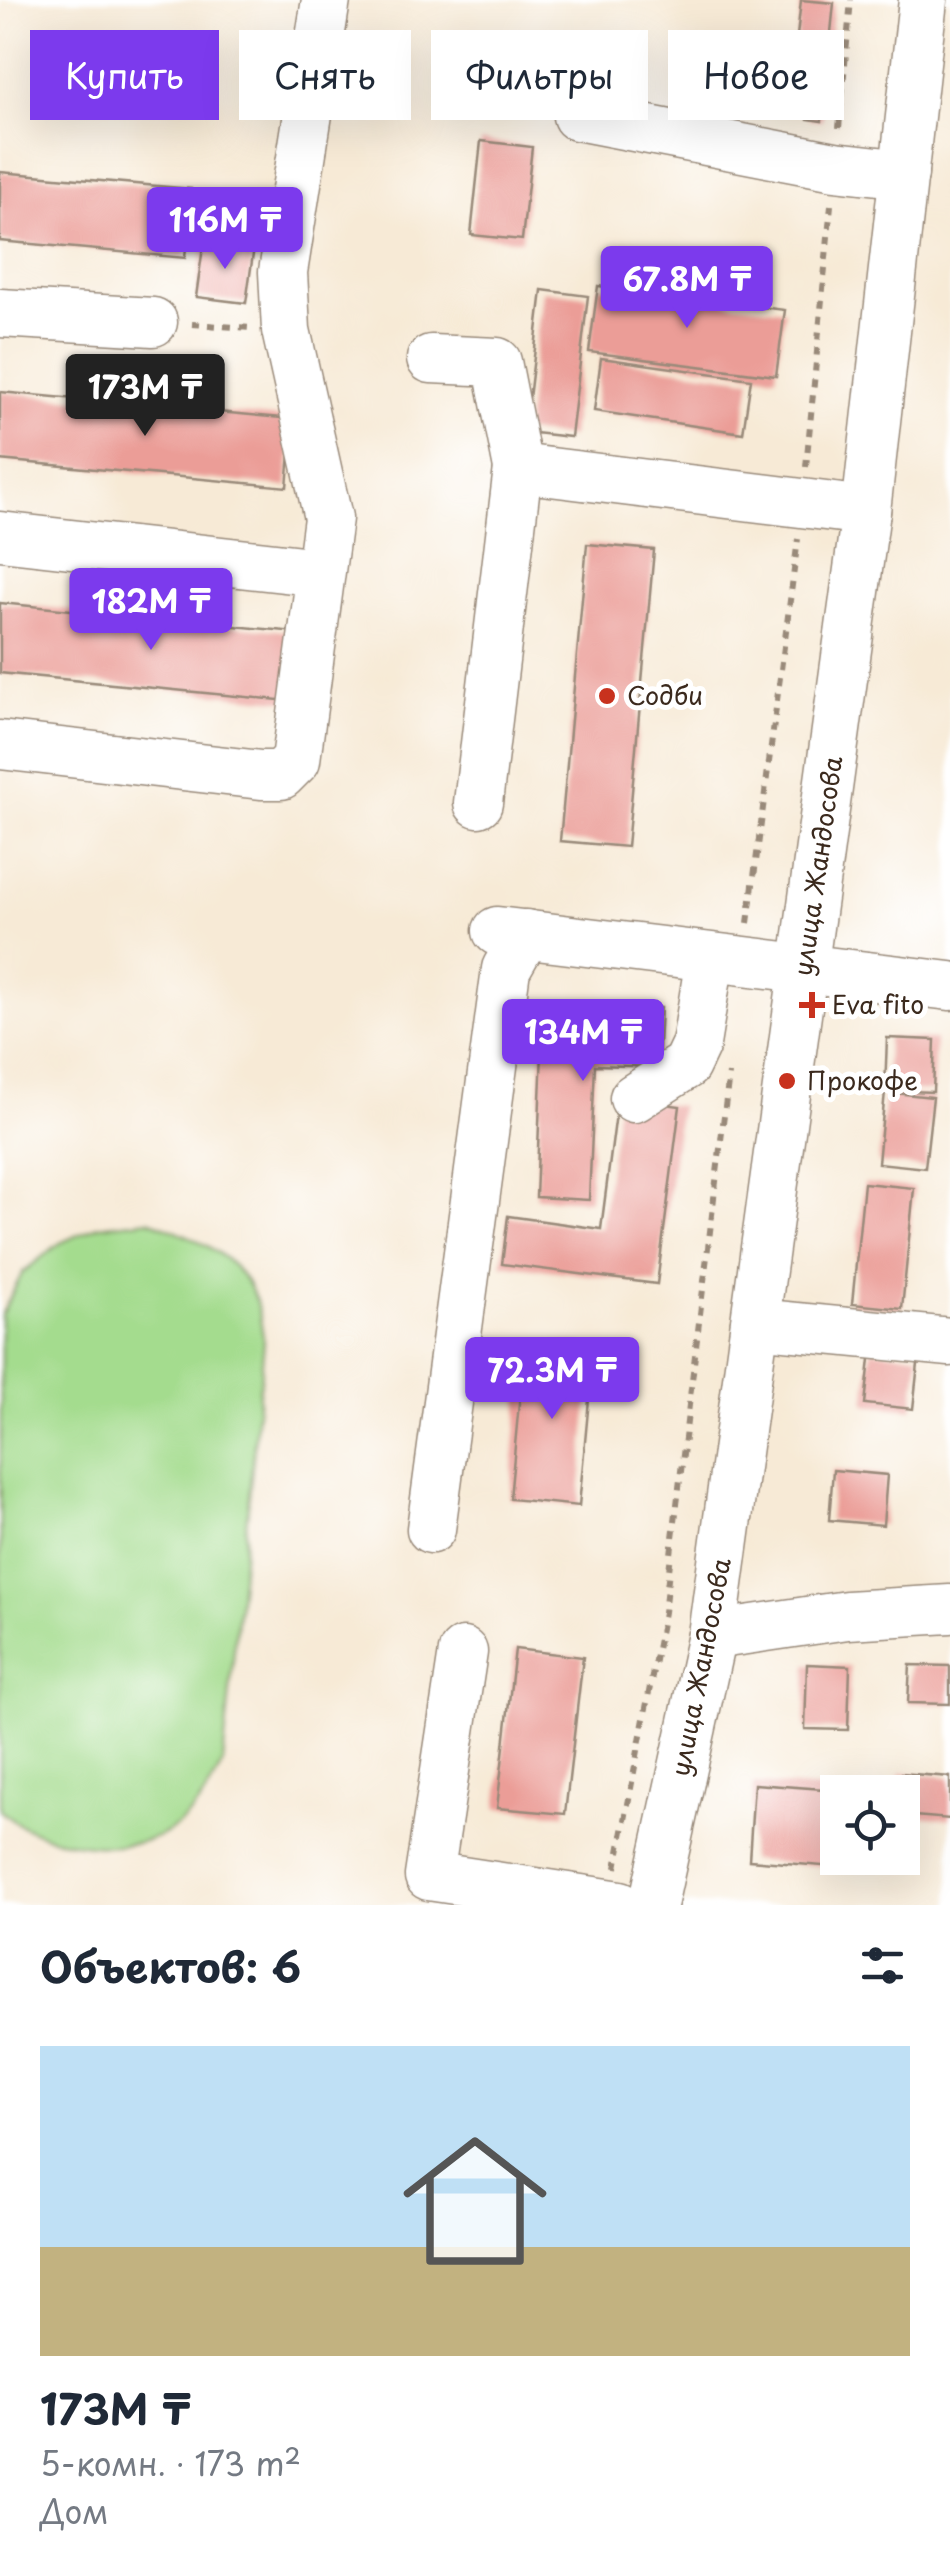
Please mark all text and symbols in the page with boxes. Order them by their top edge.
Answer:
chip: Купить [30,30,219,120]
chip: Снять [239,30,411,120]
chip: Фильтры [431,30,648,120]
chip: Новое [668,30,844,120]
pin: 116M ₸ [144,187,306,272]
text: 116M ₸ [169,195,281,243]
pin: 67.8M ₸ [595,246,779,331]
text: 67.8M ₸ [623,254,751,302]
pin: 173M ₸ [64,354,226,439]
text: 173M ₸ [88,362,202,410]
pin: 182M ₸ [70,568,232,653]
text: 182M ₸ [91,576,211,624]
place label: Содби [627,676,703,714]
marker: Содби [596,685,618,707]
street label: улица Жандосова [783,753,851,978]
place label: Eva fito [832,985,924,1023]
marker: Eva fito [801,994,823,1016]
pin: 134M ₸ [502,999,664,1084]
text: 134M ₸ [524,1007,642,1055]
place label: Прокофе [807,1061,918,1099]
marker: Прокофе [776,1070,798,1092]
pin: 72.3M ₸ [460,1337,644,1422]
text: 72.3M ₸ [487,1345,617,1393]
street label: улица Жандосова [660,1554,740,1779]
map controls [820,1775,920,1875]
button: locate [820,1775,920,1875]
text: Объектов: 6 [40,1934,301,1997]
icon: filters [855,1938,910,1993]
icon: home [385,2111,565,2291]
text: 173M ₸ [40,2376,190,2439]
text: 5-комн. · 173 m² [40,2439,301,2487]
text: Дом [40,2487,109,2535]

